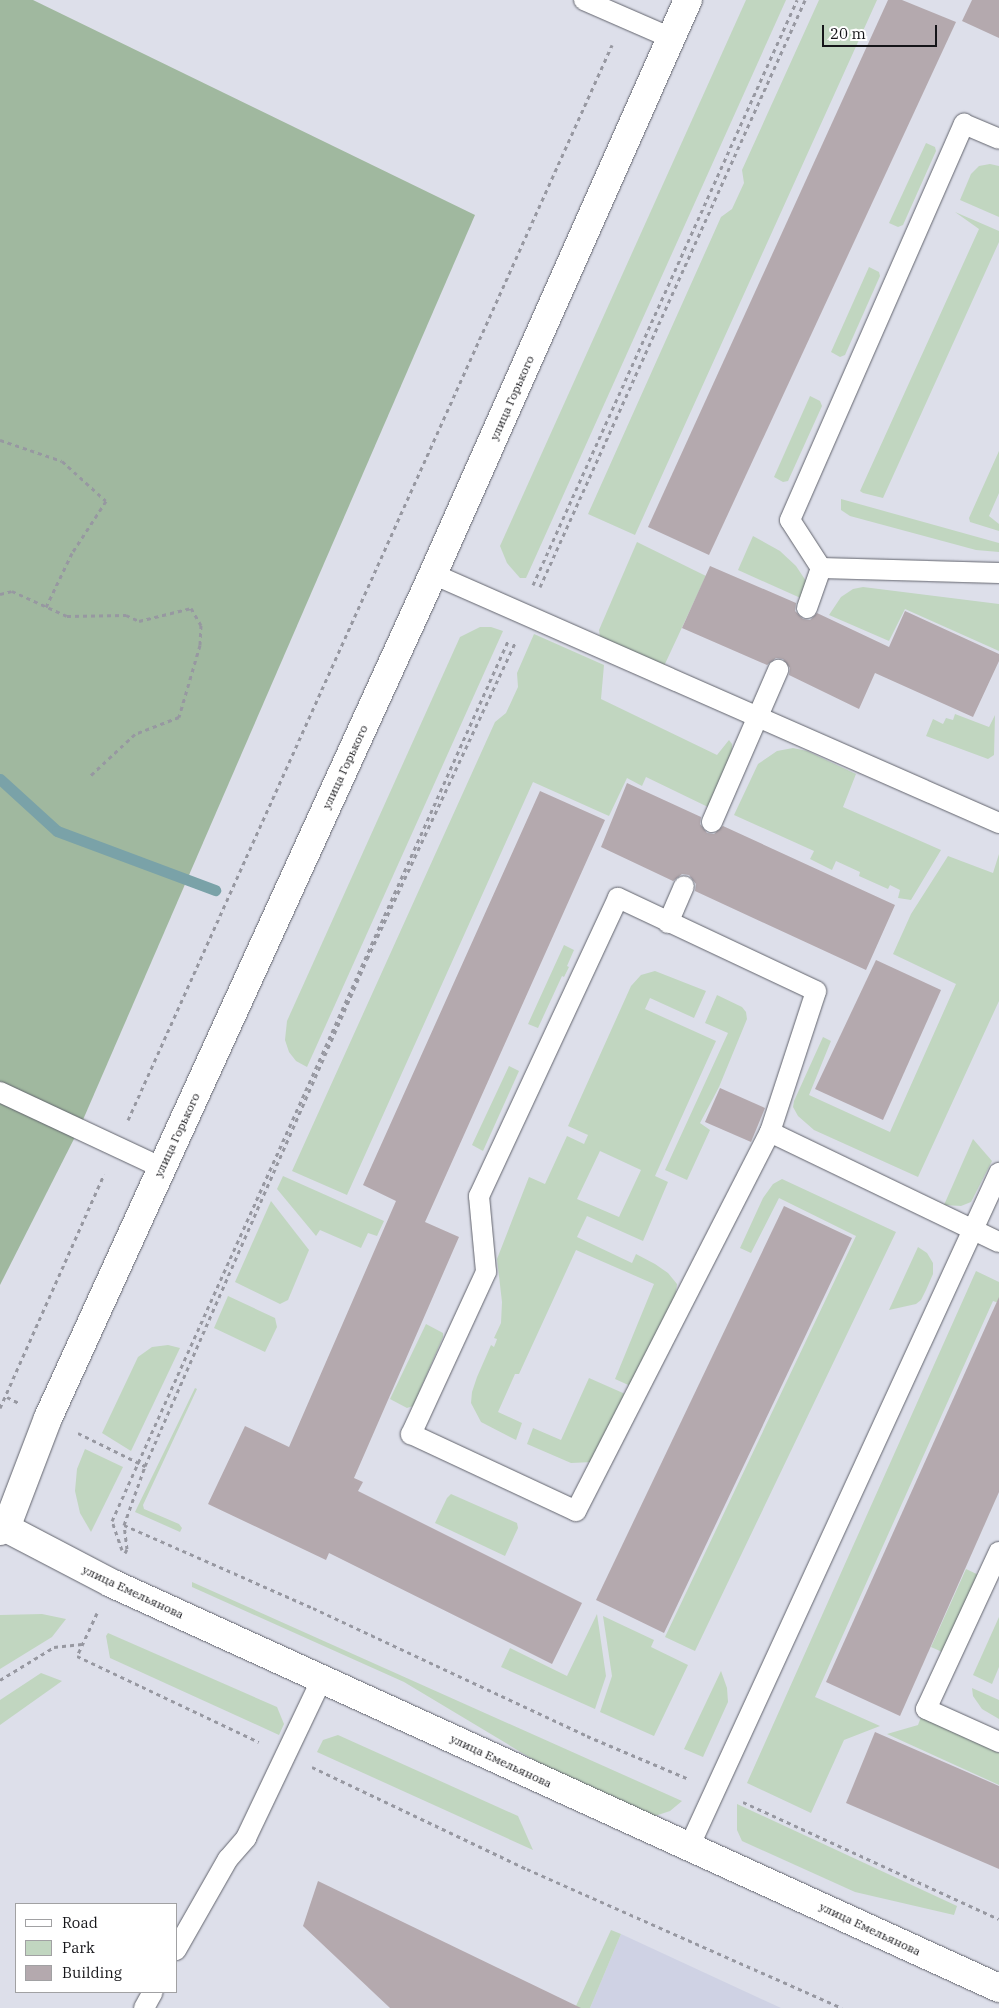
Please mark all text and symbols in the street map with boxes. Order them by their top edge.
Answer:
scale bar [824,15,939,47]
text: 20 m [830,24,866,43]
street label: улица Горького [487,353,537,443]
street label: улица Горького [319,723,371,811]
street label: улица Горького [151,1091,203,1179]
street label: улица Емельянова [80,1562,186,1622]
street label: улица Емельянова [448,1731,554,1791]
street label: улица Емельянова [817,1899,923,1959]
legend [15,1903,178,1993]
text: Road [62,1913,98,1932]
text: Park [62,1938,95,1957]
text: Building [62,1963,122,1982]

